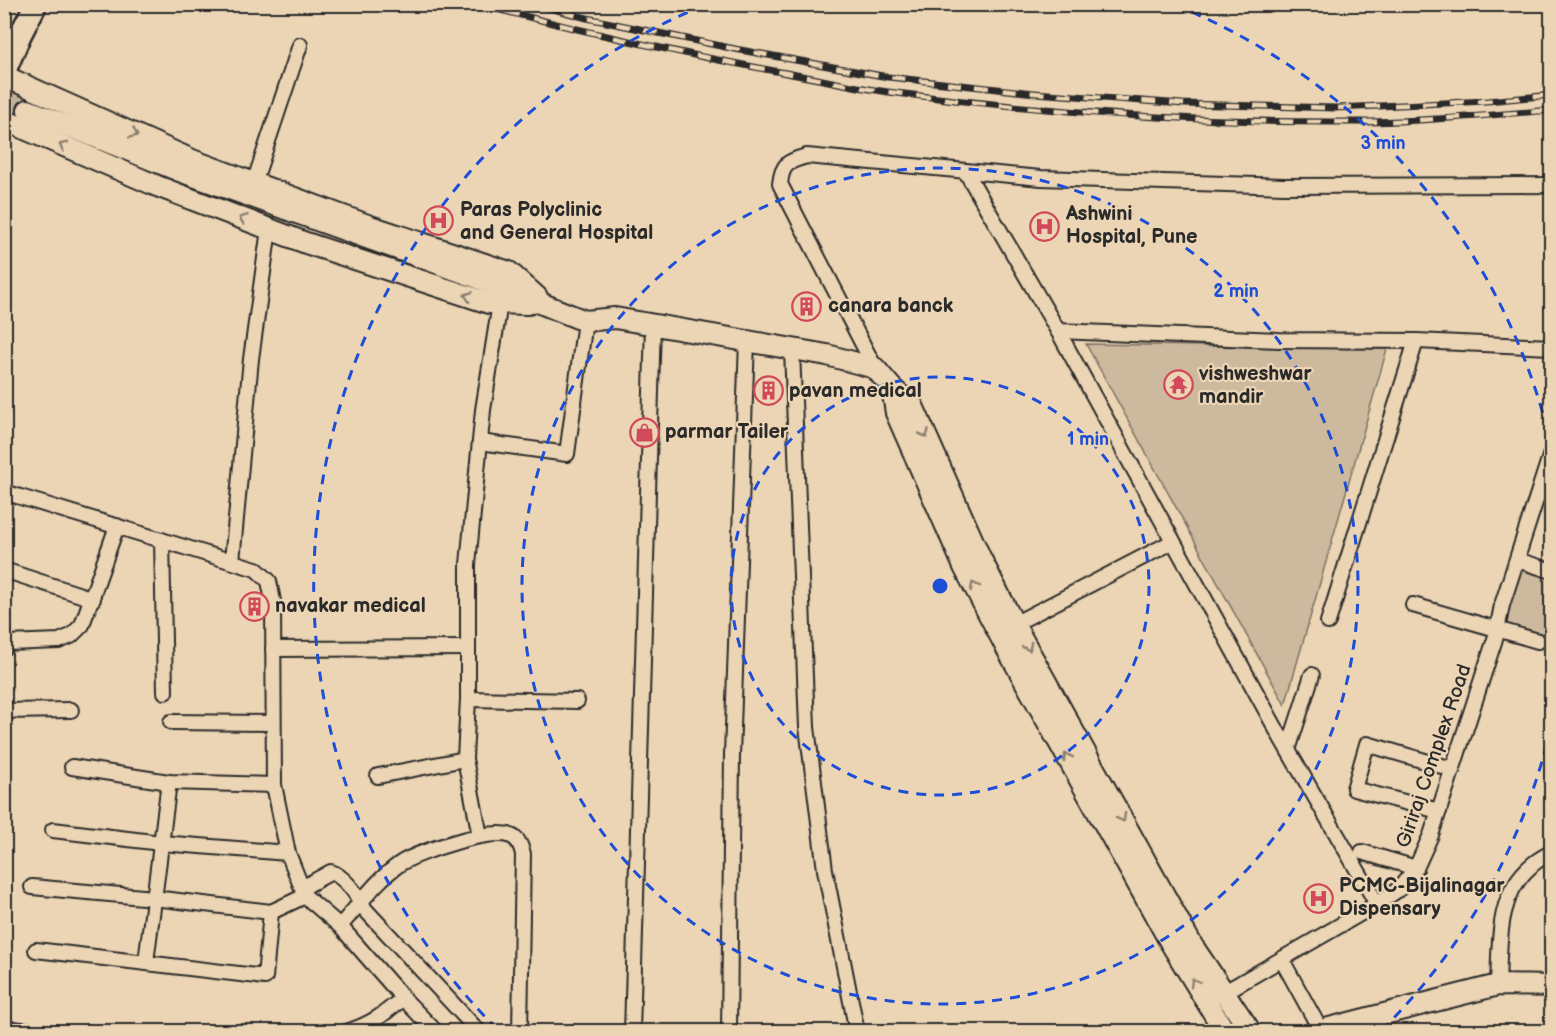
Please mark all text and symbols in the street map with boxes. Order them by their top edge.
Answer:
one-way arrow [128,127,139,139]
text: 3 min [1360,133,1406,154]
one-way arrow [58,141,69,153]
place label: Paras Polyclinic and General Hospital [460,198,653,245]
place label: Ashwini Hospital, Pune [1065,202,1198,249]
hospital icon: Paras Polyclinic and General Hospital [423,205,455,237]
hospital icon: Ashwini Hospital, Pune [1029,210,1061,242]
one-way arrow [239,214,249,227]
text: 2 min [1213,281,1259,302]
one-way arrow [463,290,474,303]
building icon: canara banck [791,290,823,322]
place label: canara banck [828,294,954,318]
place label: vishweshwar mandir [1198,362,1313,409]
temple icon: vishweshwar mandir [1162,369,1194,401]
building icon: pavan medical [752,375,784,407]
place label: pavan medical [789,379,922,403]
shop icon: parmar Tailer [628,416,660,448]
place label: parmar Tailer [665,420,789,444]
one-way arrow [918,427,930,438]
text: 1 min [1067,429,1109,450]
centre of rings [930,576,950,596]
one-way arrow [970,581,981,592]
building icon: navakar medical [238,590,270,622]
place label: navakar medical [275,594,426,618]
one-way arrow [1021,641,1032,651]
street label: Giriraj Complex Road [1391,661,1477,851]
one-way arrow [1063,753,1074,763]
one-way arrow [1115,812,1126,822]
place label: PCMC-Bijalinagar Dispensary [1339,874,1506,921]
hospital icon: PCMC-Bijalinagar Dispensary [1302,882,1334,914]
one-way arrow [1189,978,1201,988]

